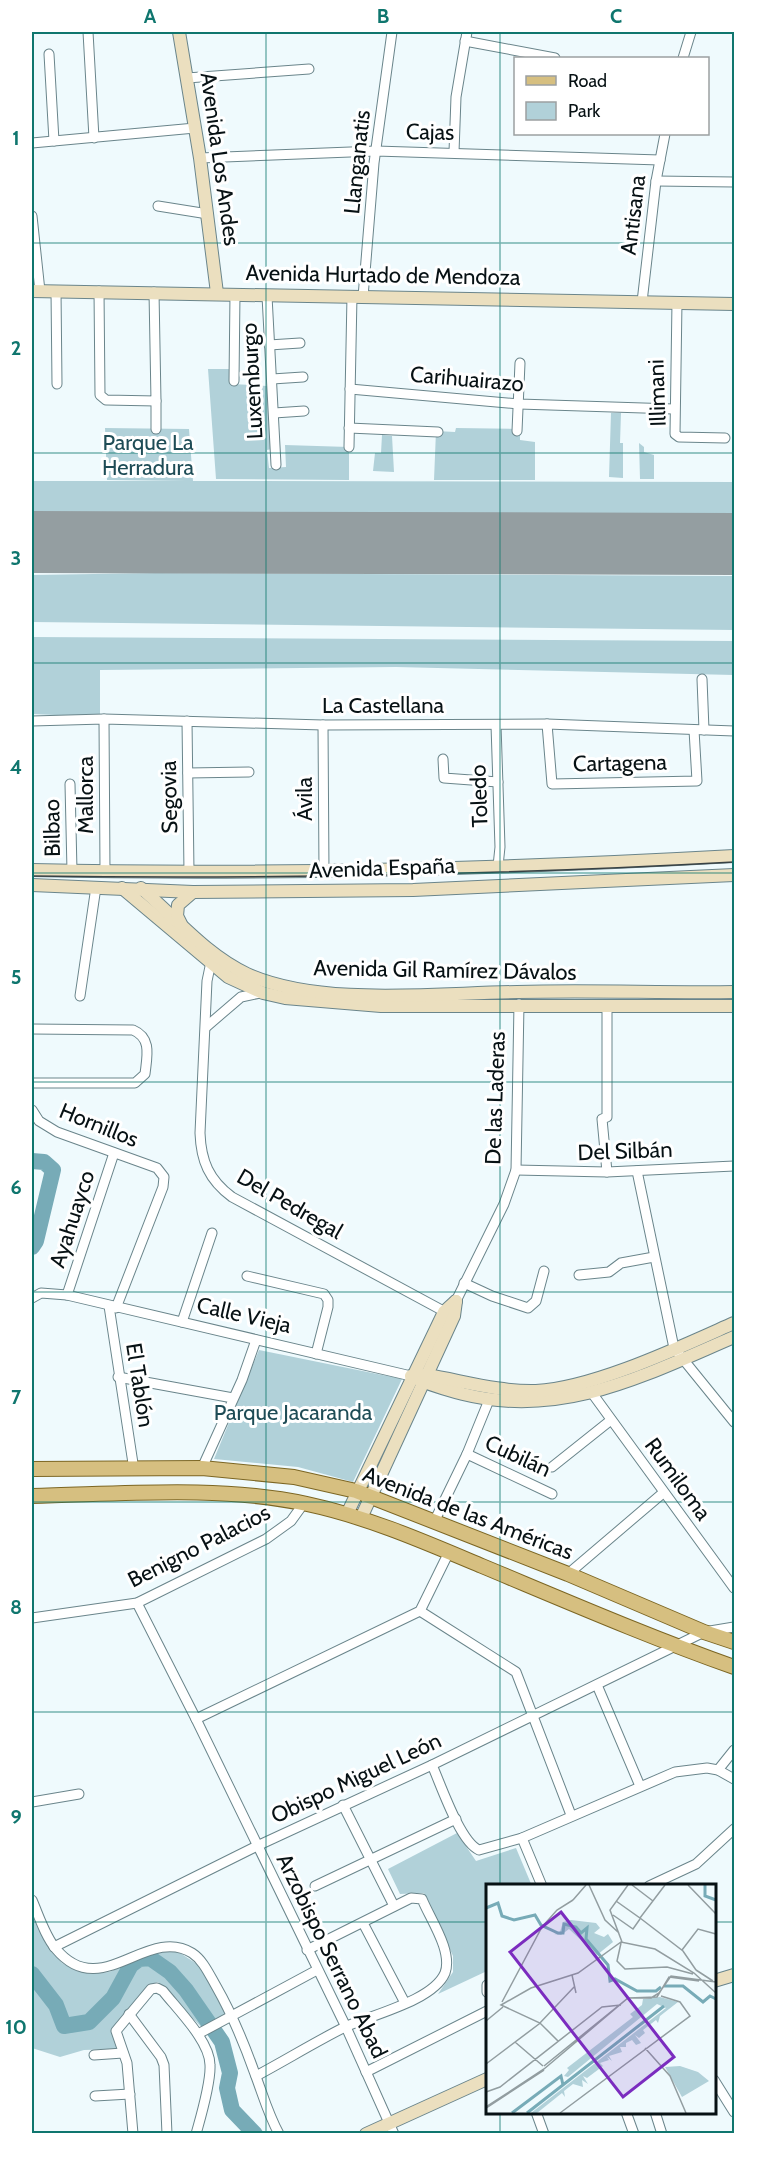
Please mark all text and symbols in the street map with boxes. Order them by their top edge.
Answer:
text: A [144,4,157,28]
text: B [377,4,389,28]
text: C [610,4,622,28]
legend [514,57,709,135]
text: Road [568,70,607,92]
street label: Avenida Los Andes [194,71,246,247]
text: Park [568,100,601,122]
street label: Llanganatis [338,109,376,215]
street label: Cajas [406,118,454,146]
text: 1 [12,126,20,150]
street label: Antisana [615,173,651,256]
street label: Avenida Hurtado de Mendoza [245,259,521,291]
street label: Luxemburgo [235,322,269,440]
text: 2 [11,336,21,360]
street label: Illimani [642,359,672,427]
street label: Carihuairazo [409,361,525,397]
park label: Parque La Herradura [102,429,194,481]
text: 3 [11,546,21,570]
street label: La Castellana [322,692,445,719]
street label: Cartagena [573,749,668,777]
text: 4 [10,755,22,779]
street label: Mallorca [72,756,99,834]
street label: Segovia [155,760,183,834]
street label: Toledo [464,764,494,828]
street label: Ávila [291,777,318,821]
street label: Bilbao [38,799,66,857]
street label: Avenida España [308,852,456,884]
street label: Avenida Gil Ramírez Dávalos [313,954,577,986]
text: 5 [11,965,21,989]
street label: De las Laderas [479,1031,511,1165]
street label: Hornillos [56,1097,142,1153]
street label: Del Silbán [577,1136,673,1166]
street label: Del Pedregal [232,1163,348,1246]
street label: Ayahuayco [44,1167,100,1271]
text: 6 [10,1175,22,1199]
street label: Calle Vieja [194,1291,294,1339]
street label: El Tablón [120,1341,160,1429]
text: 7 [11,1385,22,1409]
park label: Parque Jacaranda [214,1399,373,1426]
street label: Cubilán [481,1429,555,1483]
street label: Rumiloma [639,1432,717,1526]
street label: Avenida de las Américas [359,1460,577,1566]
street label: Benigno Palacios [123,1499,275,1593]
text: 8 [10,1595,22,1619]
street label: Obispo Miguel León [267,1727,445,1829]
text: 9 [10,1805,22,1829]
street label: Arzobispo Serrano Abad [271,1849,393,2063]
inset map [486,1884,715,2114]
text: 10 [5,2015,27,2039]

